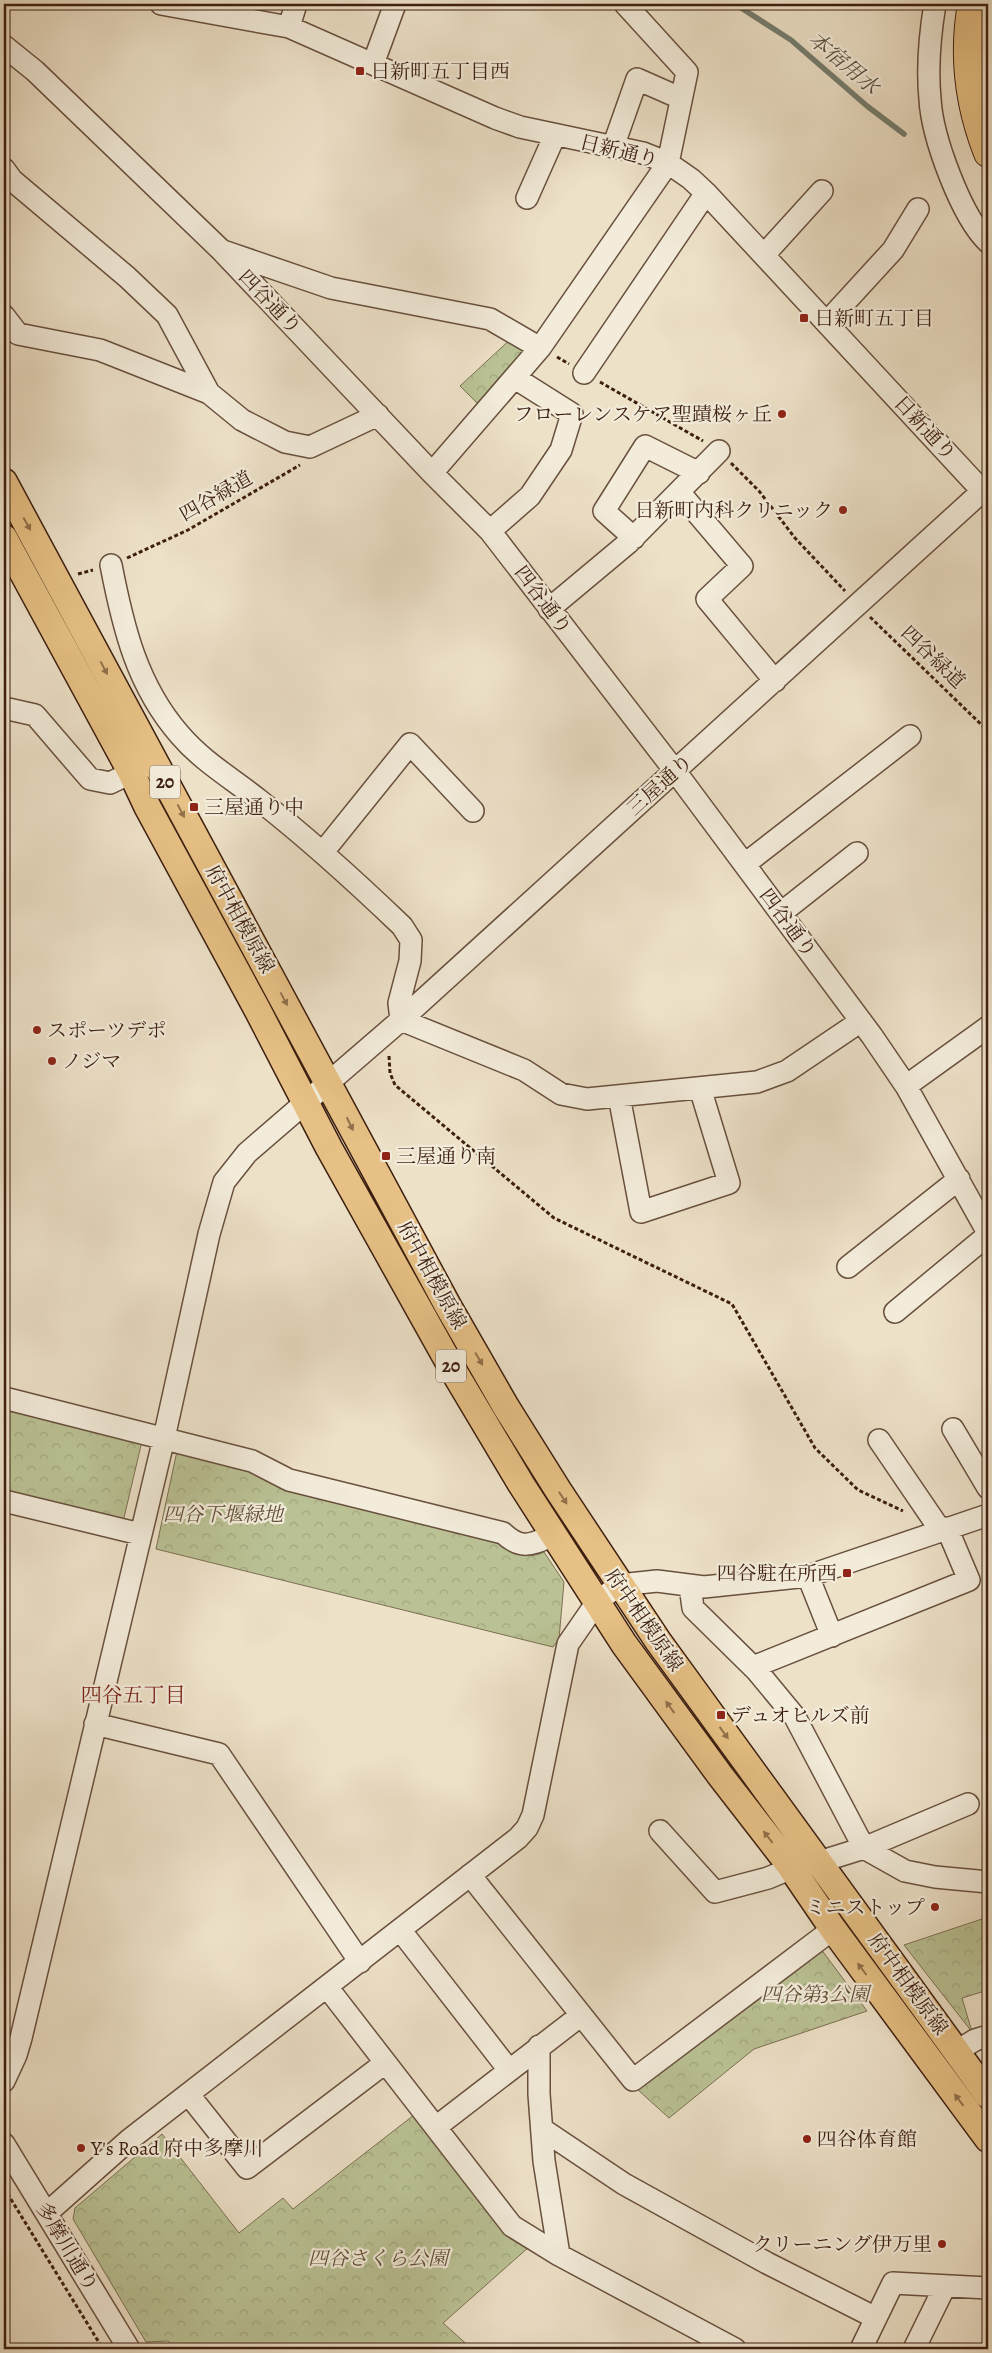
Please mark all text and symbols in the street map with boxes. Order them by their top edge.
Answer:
water label: 本宿用水 [803,25,887,102]
place label: 日新町五丁目西 [370,58,510,85]
marker: 日新町五丁目西 [354,65,366,77]
street label: 日新通り [577,128,661,174]
street label: 四谷通り [233,264,307,340]
place label: 日新町五丁目 [814,305,934,332]
marker: 日新町五丁目 [798,312,810,324]
street label: 日新通り [888,390,962,466]
place label: フローレンスケア聖蹟桜ヶ丘 [514,401,772,428]
marker: フローレンスケア聖蹟桜ヶ丘 [776,408,788,420]
street label: 四谷緑道 [175,464,257,528]
place label: 日新町内科クリニック [634,497,833,524]
marker: 日新町内科クリニック [837,504,849,516]
one-way arrow [23,517,31,532]
street label: 四谷通り [508,560,578,640]
street label: 四谷緑道 [895,620,971,694]
one-way arrow [100,660,108,675]
street label: 三屋通り [621,748,699,822]
road number: 20 [150,766,180,799]
place label: 三屋通り中 [204,794,304,821]
marker: 三屋通り中 [188,801,200,813]
one-way arrow [177,803,185,818]
street label: 府中相模原線 [199,860,281,978]
street label: 四谷通り [753,883,823,963]
one-way arrow [280,992,288,1007]
place label: スポーツデポ [47,1017,166,1044]
marker: スポーツデポ [31,1024,43,1036]
place label: ノジマ [62,1048,121,1075]
marker: ノジマ [46,1055,58,1067]
one-way arrow [346,1117,354,1132]
place label: 三屋通り南 [396,1143,496,1170]
marker: 三屋通り南 [380,1150,392,1162]
street label: 府中相模原線 [391,1216,473,1334]
road number: 20 [436,1350,466,1382]
one-way arrow [474,1352,483,1366]
one-way arrow [558,1491,568,1505]
park label: 四谷下堰緑地 [163,1501,285,1528]
place label: 四谷駐在所西 [717,1560,837,1587]
street label: 府中相模原線 [599,1563,689,1677]
marker: 四谷駐在所西 [841,1567,853,1579]
district label: 四谷五丁目 [81,1681,186,1709]
one-way arrow [665,1701,676,1714]
place label: デュオヒルズ前 [731,1702,870,1729]
marker: デュオヒルズ前 [715,1709,727,1721]
one-way arrow [719,1726,729,1740]
one-way arrow [763,1830,773,1844]
place label: ミニストップ [806,1894,925,1921]
marker: ミニストップ [929,1901,941,1913]
street label: 府中相模原線 [862,1928,954,2040]
one-way arrow [857,1963,868,1976]
park label: 四谷第3公園 [761,1981,872,2008]
one-way arrow [954,2093,964,2107]
place label: 四谷体育館 [817,2126,917,2153]
marker: 四谷体育館 [801,2133,813,2145]
place label: Y's Road 府中多摩川 [90,2135,263,2162]
marker: Y's Road 府中多摩川 [75,2142,87,2154]
street label: 多摩川通り [30,2197,104,2297]
place label: クリーニング伊万里 [752,2231,932,2258]
marker: クリーニング伊万里 [936,2238,948,2250]
park label: 四谷さくら公園 [308,2245,451,2272]

